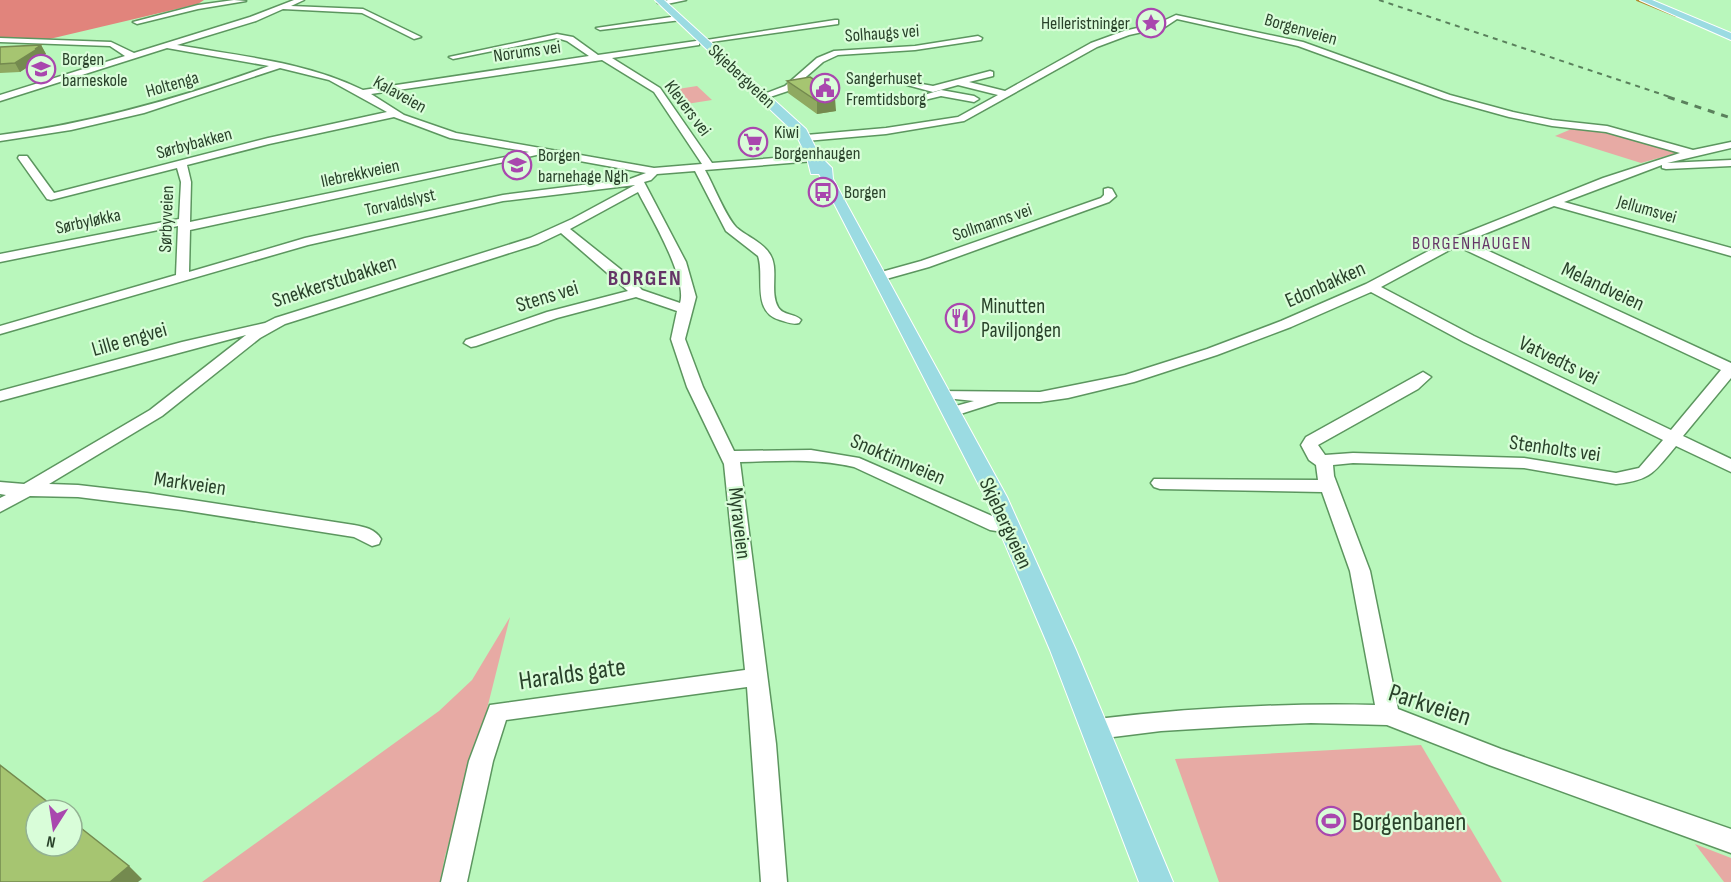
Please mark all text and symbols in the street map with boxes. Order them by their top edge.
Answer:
place icon: Helleristninger [1135,7,1167,39]
street label: Borgenveien [1262,9,1340,50]
place label: Helleristninger [1041,13,1130,34]
street label: Solhaugs vei [844,20,920,47]
street label: Norums vei [492,36,562,67]
street label: Skjebergveien [704,40,779,113]
place label: Borgen barneskole [62,49,128,91]
school or university icon: Borgen barneskole [25,53,57,85]
street label: Holtenga [143,67,201,102]
place label: Sangerhuset Fremtidsborg [846,68,926,110]
street label: Kalaveien [370,71,430,118]
public building icon: Sangerhuset Fremtidsborg [809,72,841,104]
street label: Klevers vei [660,76,715,140]
place label: Kiwi Borgenhaugen [774,122,860,164]
street label: Sørbybakken [154,123,234,164]
supermarket icon: Kiwi Borgenhaugen [737,126,769,158]
place label: Borgen barnehage Ngh [538,145,628,187]
school or university icon: Borgen barnehage Ngh [501,149,533,181]
street label: Ilebrekkveien [319,155,401,192]
bus stop icon: Borgen [807,176,839,208]
place label: Borgen [844,182,886,203]
street label: Torvaldslyst [363,184,438,221]
street label: Sørbyveien [155,185,178,253]
street label: Jellumsvei [1614,191,1679,228]
street label: Sollmanns vei [950,199,1035,246]
street label: Sørbyløkka [54,204,123,239]
district label: BORGENHAUGEN [1412,233,1532,254]
street label: Snekkerstubakken [269,250,399,313]
street label: Edonbakken [1281,256,1369,313]
street label: Melandveien [1557,256,1648,316]
district label: BORGEN [608,265,682,292]
street label: Stens vei [513,275,581,318]
place label: Minutten Paviljongen [981,294,1061,343]
restaurant icon: Minutten Paviljongen [944,302,976,334]
street label: Lille engvei [89,317,170,362]
street label: Vatvedts vei [1515,330,1603,391]
street label: Snoktinnveien [847,428,949,491]
street label: Stenholts vei [1508,430,1602,467]
street label: Markveien [152,466,227,501]
street label: Skjebergveien [974,474,1038,573]
street label: Myraveien [723,486,756,560]
street label: Haralds gate [517,652,628,697]
street label: Parkveien [1384,678,1475,733]
north arrow [24,798,84,858]
sports icon: Borgenbanen [1315,805,1347,837]
place label: Borgenbanen [1352,807,1466,838]
text: N [45,831,57,851]

